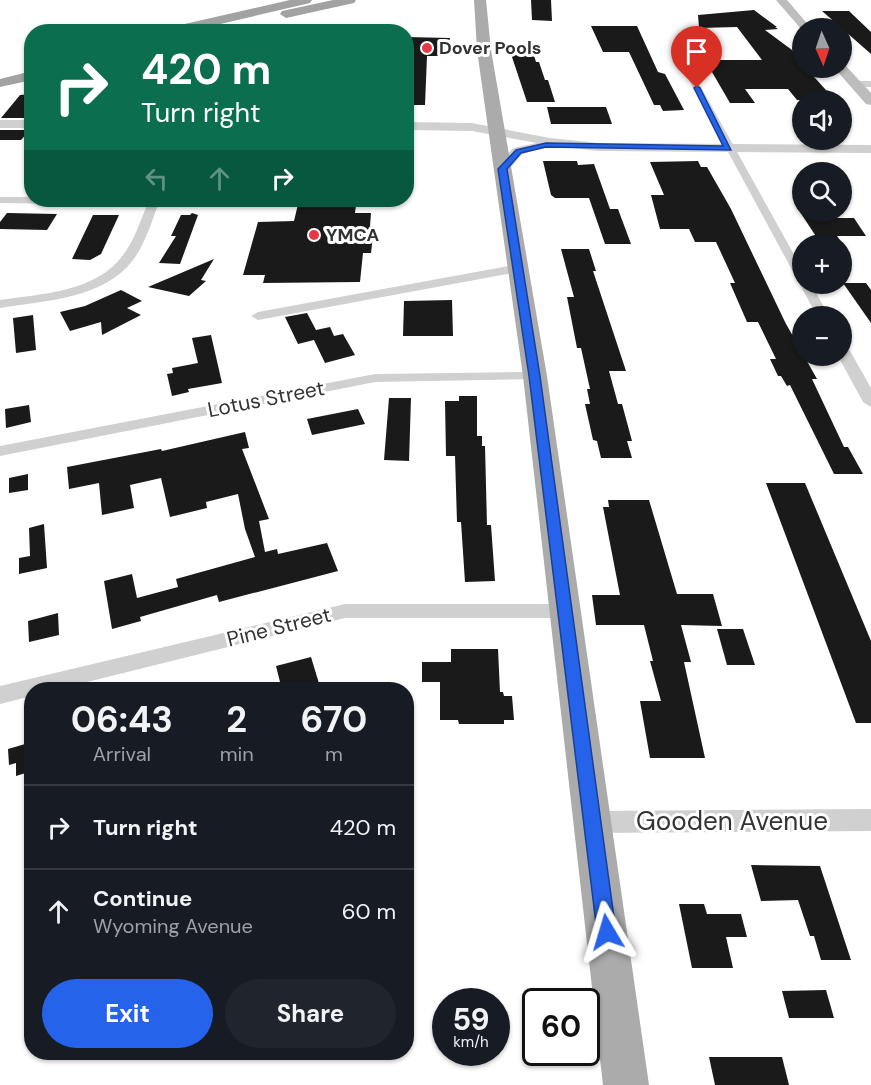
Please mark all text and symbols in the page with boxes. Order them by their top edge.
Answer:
north arrow [792,18,852,78]
map controls [792,18,852,366]
pin [671,26,722,88]
icon: arrive [680,35,713,68]
place label: Dover Pools [439,36,541,60]
marker: Dover Pools [420,41,434,55]
text: 420 m [141,42,271,97]
icon: right [42,48,120,126]
button: sound [792,90,852,150]
text: Turn right [141,95,261,130]
icon: left [140,162,173,195]
icon: ahead [203,162,236,195]
icon: right [266,162,299,195]
button: search [792,162,852,222]
place label: YMCA [326,223,380,247]
marker: YMCA [307,228,321,242]
button: + [792,234,852,294]
button: − [792,306,852,366]
street label: Lotus Street [205,374,327,424]
street label: Pine Street [224,601,334,653]
text: 06:43 [71,696,173,743]
text: 2 [226,696,247,743]
text: 670 [300,696,367,743]
text: Arrival [93,741,151,767]
text: min [220,741,254,767]
text: m [325,741,343,767]
street label: Gooden Avenue [636,804,828,838]
icon: right [42,811,75,844]
text: Turn right [93,813,198,842]
text: 420 m [330,813,396,842]
text: Continue [93,884,192,913]
icon: ahead [42,895,75,928]
text: 60 m [342,897,396,926]
position arrow [575,900,639,964]
text: Wyoming Avenue [93,913,253,939]
button: Exit [42,979,213,1048]
button: Share [225,979,396,1048]
speed limit sign: 60 [522,988,600,1066]
text: 59 [453,1000,490,1039]
text: km/h [453,1032,489,1052]

